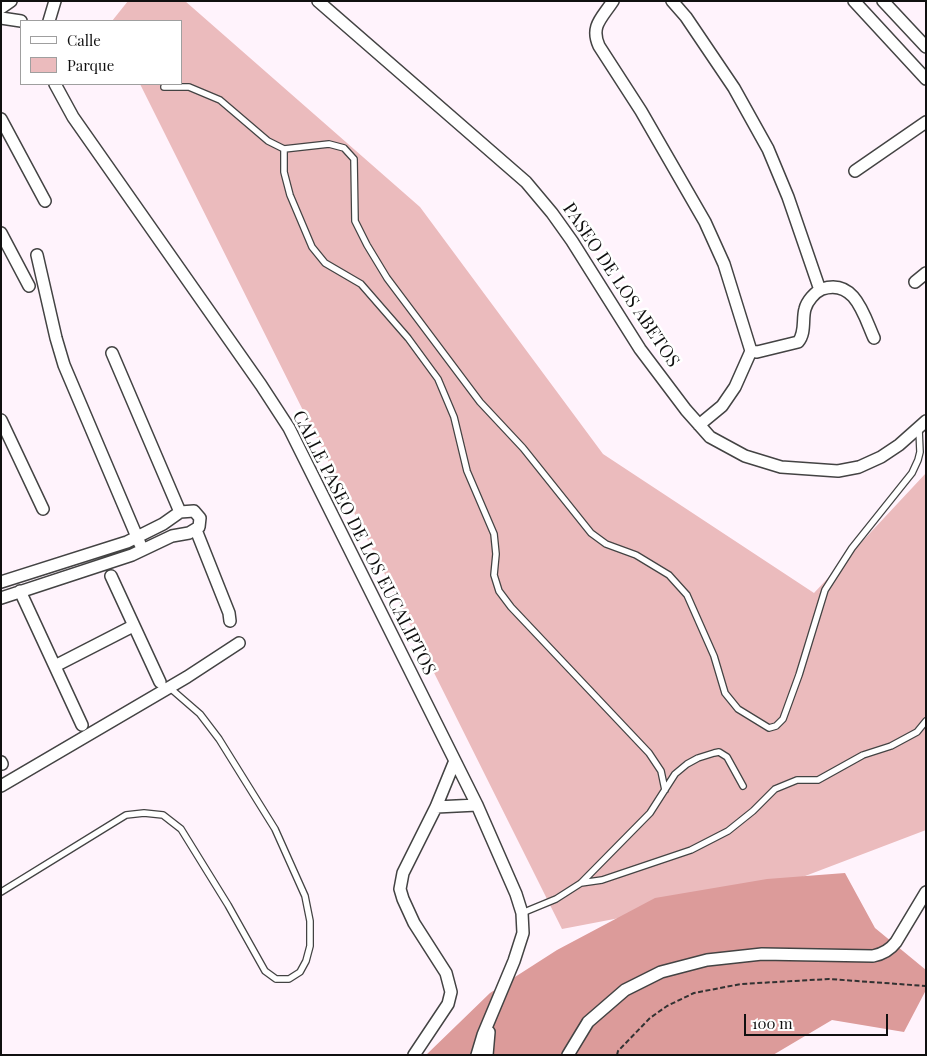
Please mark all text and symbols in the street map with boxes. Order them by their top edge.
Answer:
legend [20,20,182,85]
text: Calle [67,30,101,50]
text: Parque [67,55,114,75]
street label: PASEO DE LOS ABETOS [558,199,684,371]
street label: CALLE PASEO DE LOS EUCALIPTOS [288,407,440,679]
scale bar [747,1004,891,1036]
text: 100 m [752,1013,793,1033]

